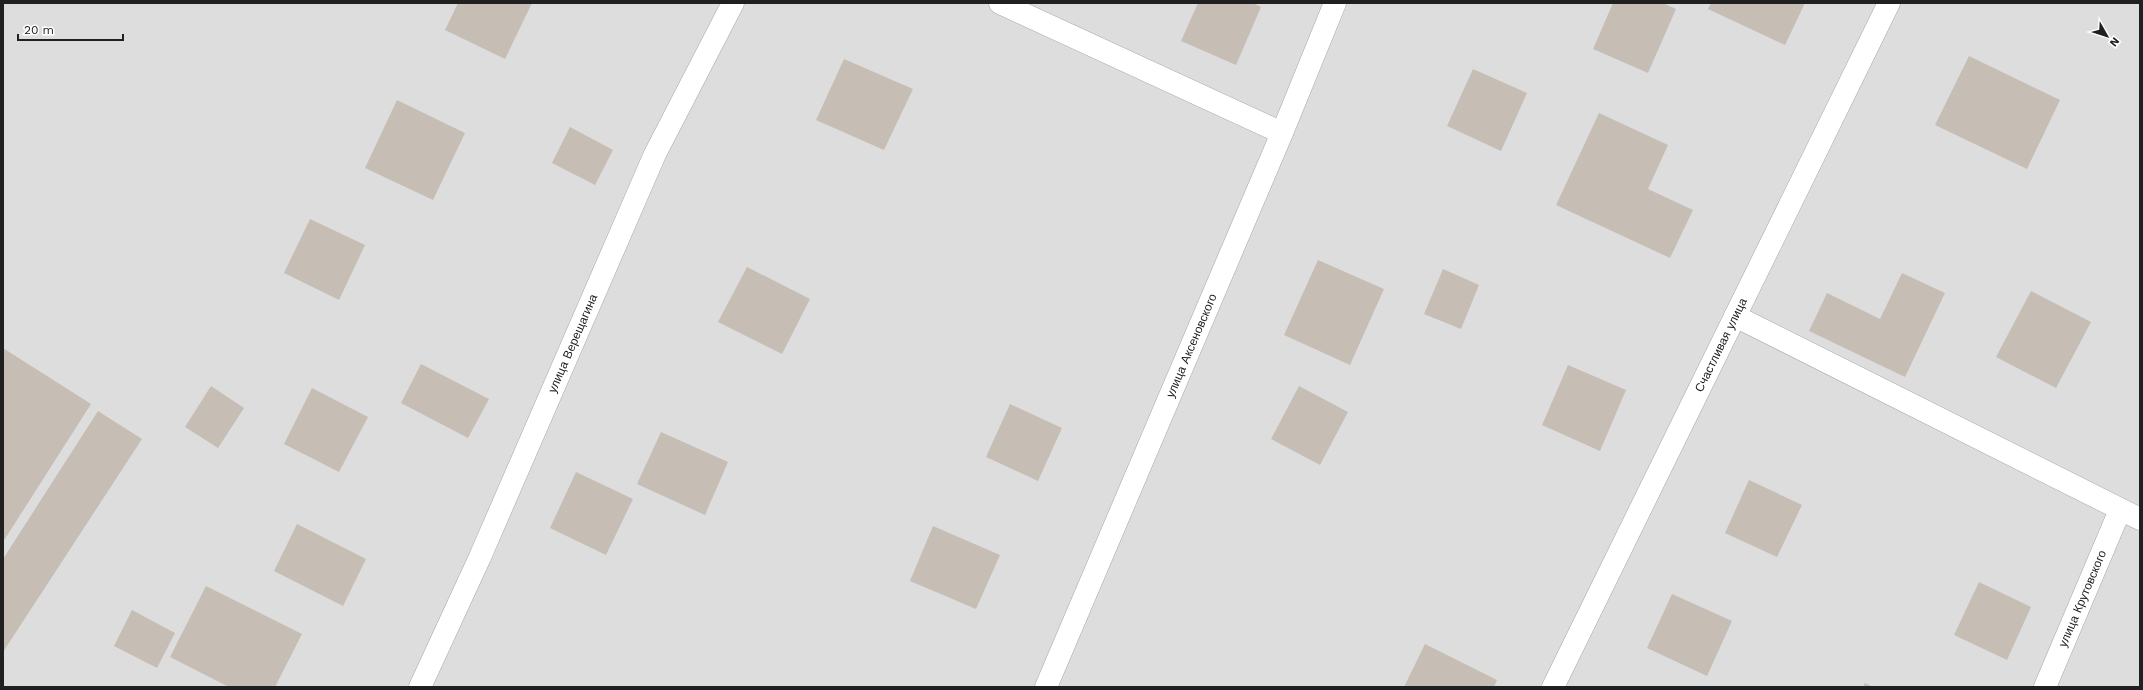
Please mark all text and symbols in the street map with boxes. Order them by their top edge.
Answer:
scale bar [18,16,123,42]
north arrow [2087,16,2127,56]
text: 20 m [24,23,54,37]
text: N [2107,35,2122,49]
street label: улица Аксеновского [1163,291,1220,400]
street label: улица Верещагина [545,292,600,395]
street label: Счастливая улица [1692,295,1750,394]
street label: улица Крутовского [2056,548,2109,649]

